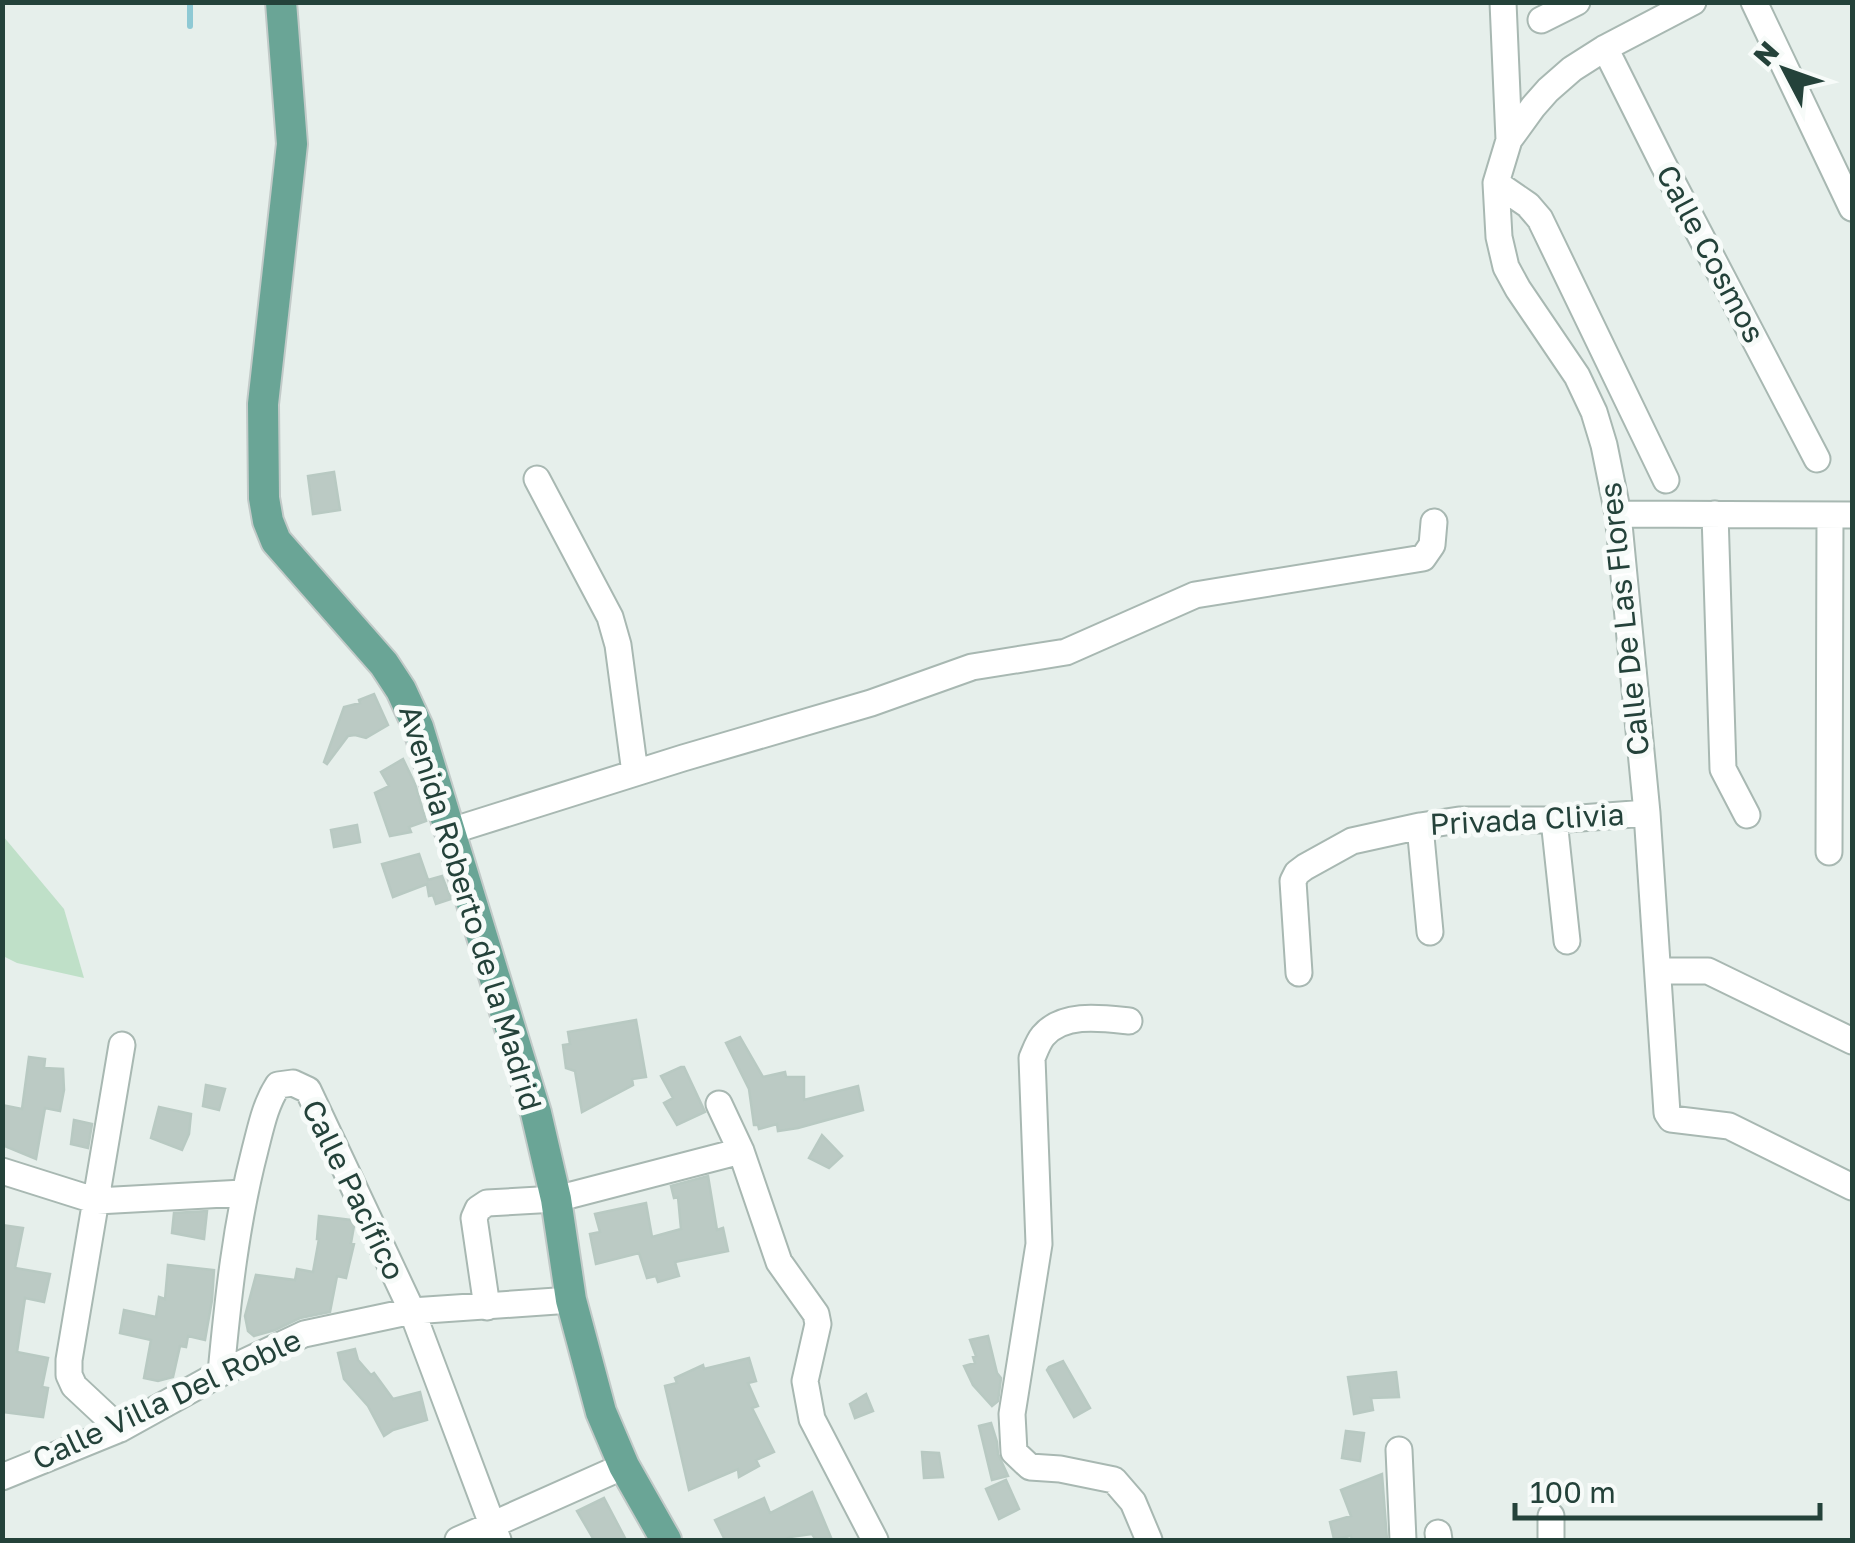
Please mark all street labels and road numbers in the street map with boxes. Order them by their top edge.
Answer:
street label: Calle Cosmos [1649,159,1773,348]
street label: Calle De Las Flores [1592,481,1656,758]
street label: Avenida Roberto de la Madrid [392,701,550,1115]
street label: Privada Clivia [1429,796,1625,842]
street label: Calle Pacífico [295,1094,413,1285]
street label: Calle Villa Del Roble [27,1321,306,1477]

